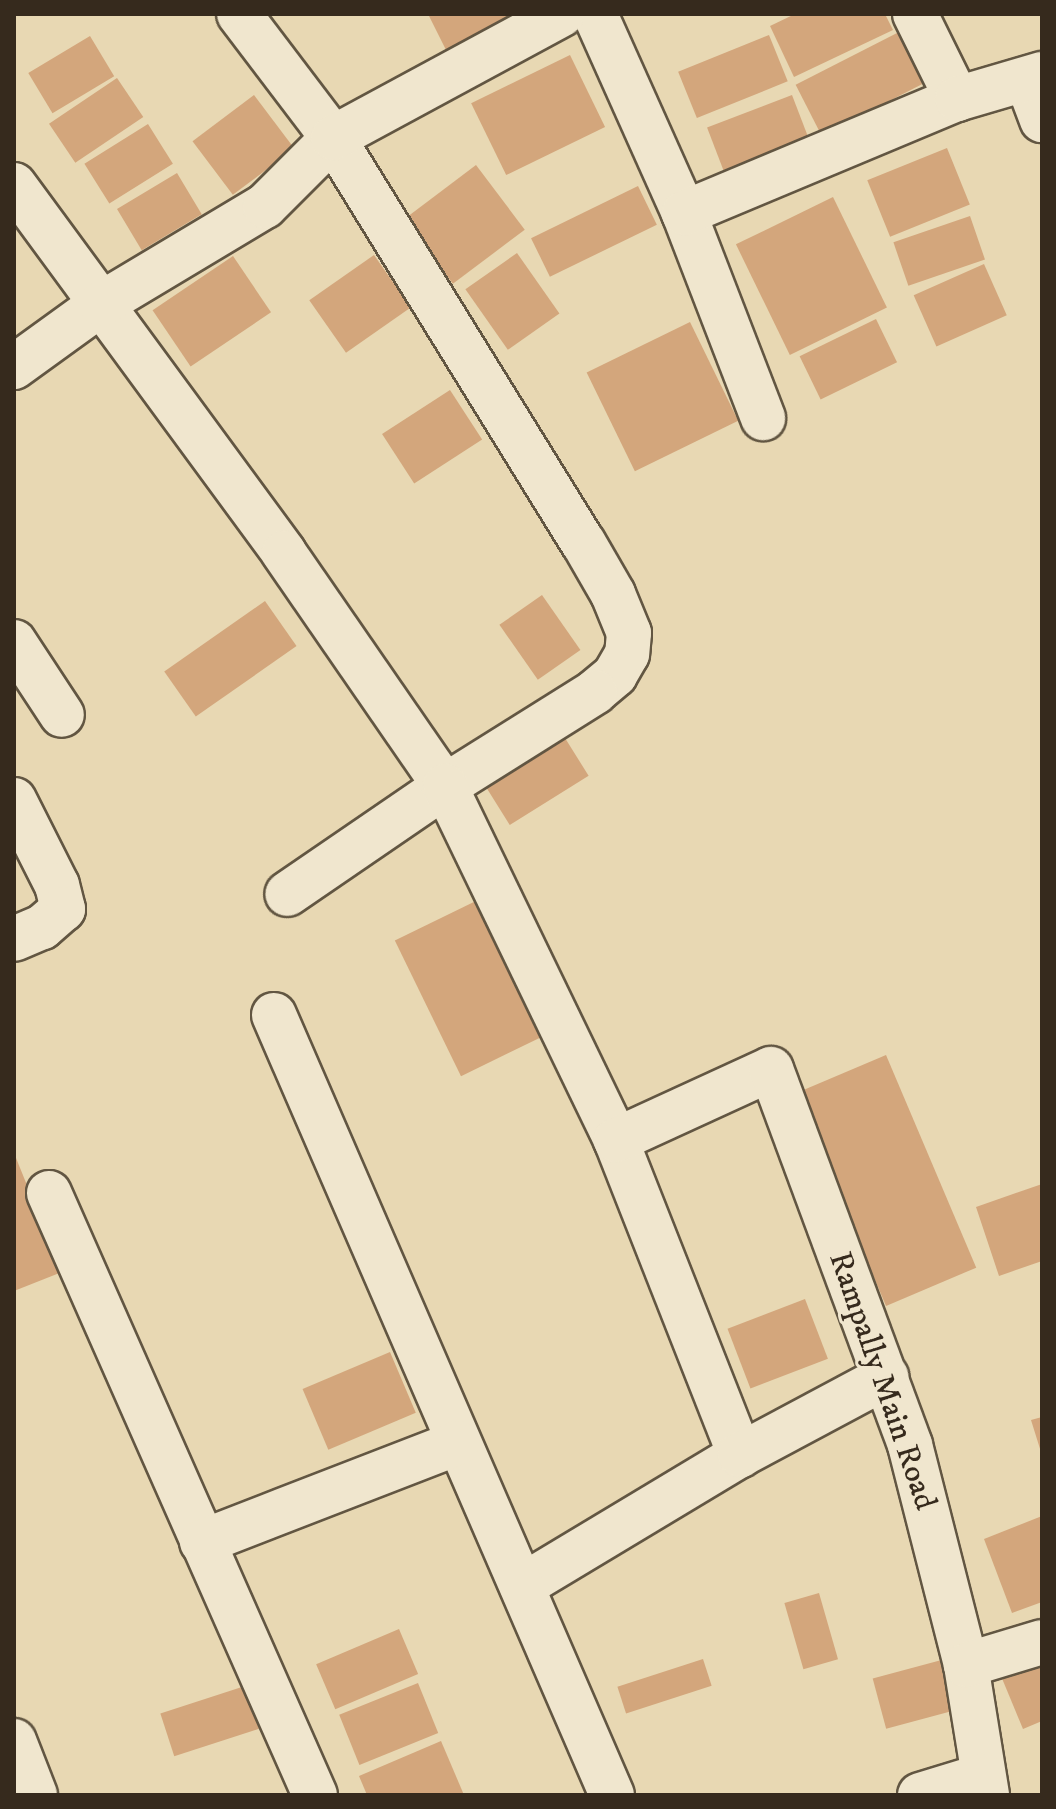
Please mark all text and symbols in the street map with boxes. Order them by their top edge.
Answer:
street label: Rampally Main Road [820,1247,944,1515]

